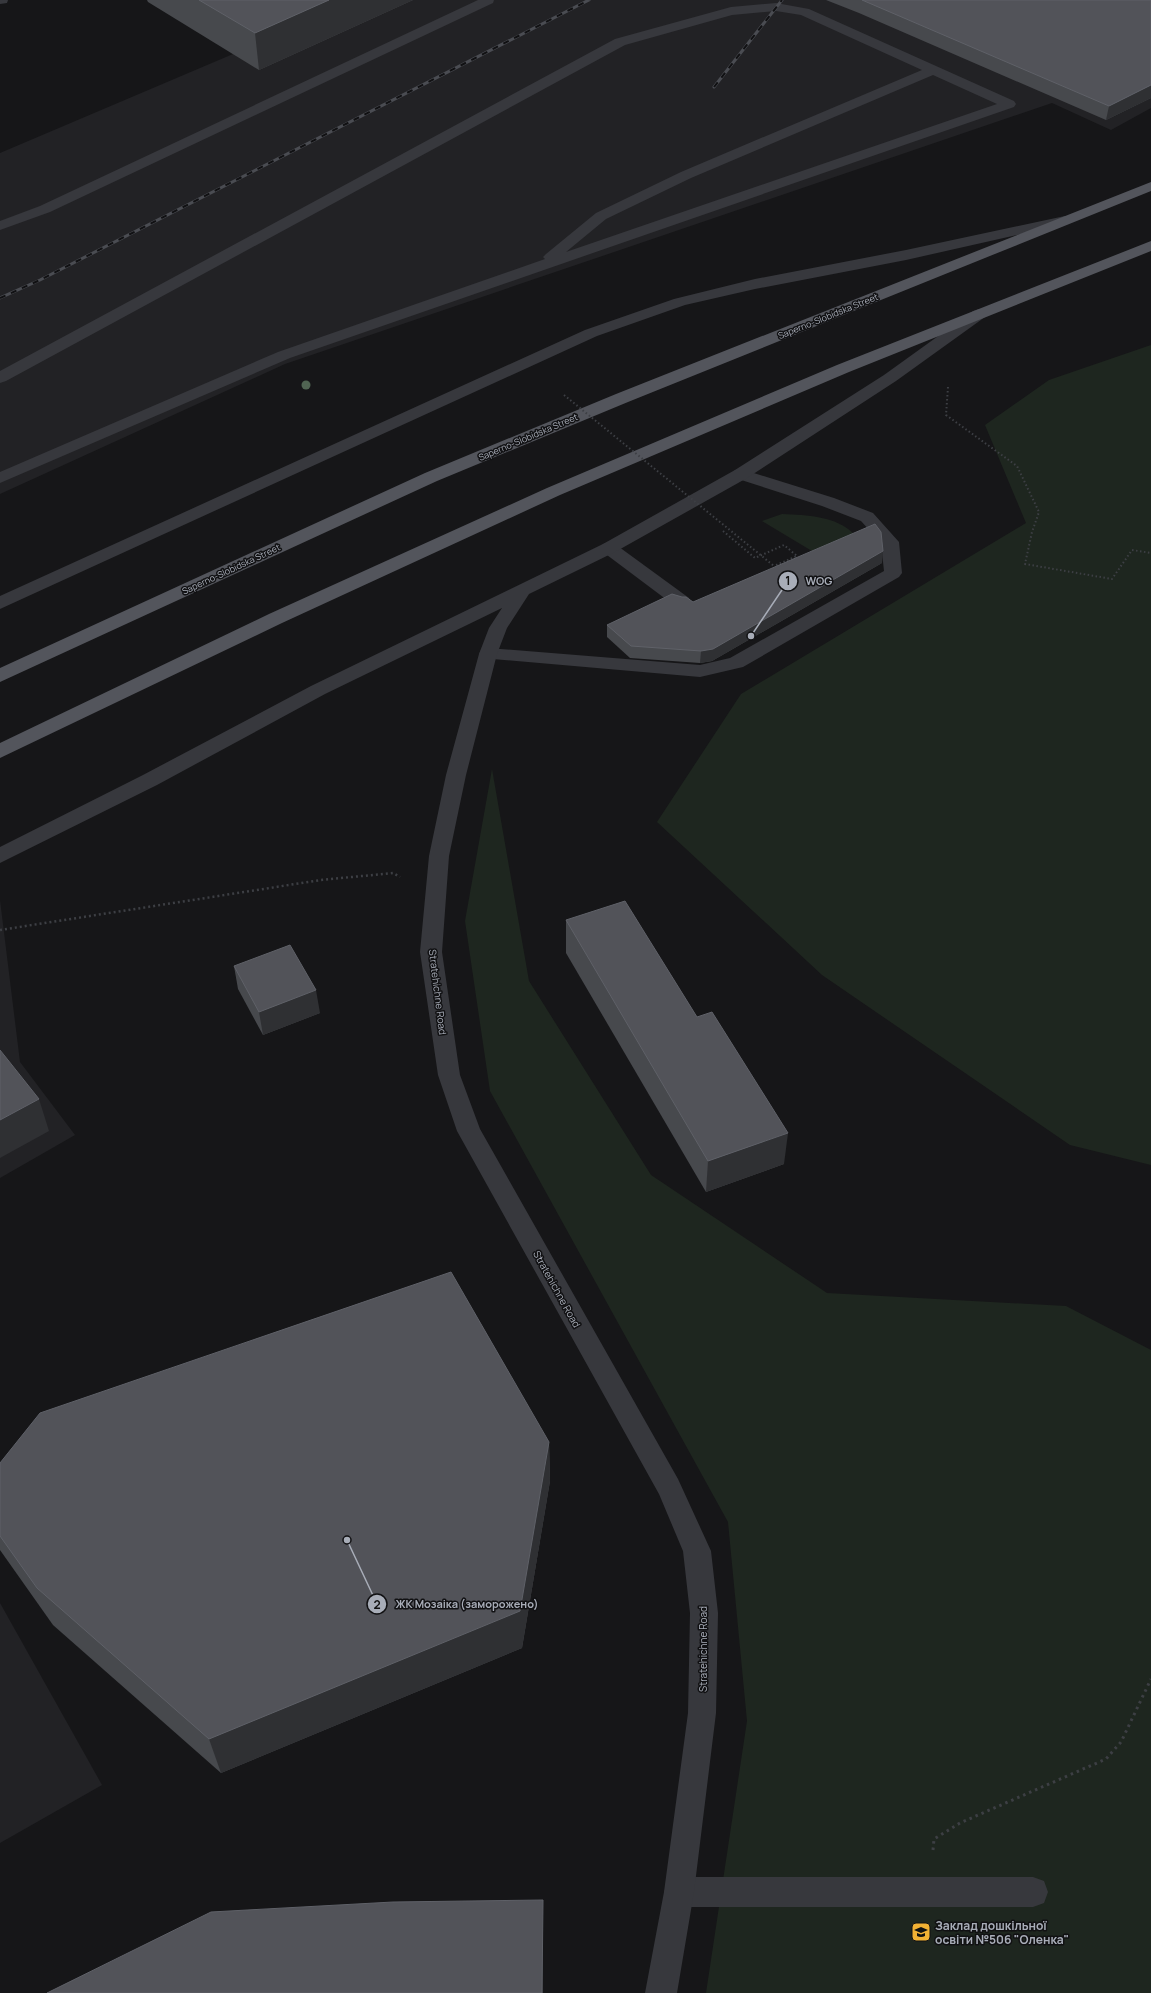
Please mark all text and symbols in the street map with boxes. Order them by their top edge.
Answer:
street label: Saperno-Slobidska Street [776,290,880,342]
street label: Saperno-Slobidska Street [476,410,580,464]
street label: Saperno-Slobidska Street [180,540,283,597]
callout: WOG [778,570,840,593]
text: 1 [785,572,791,589]
text: WOG [806,573,832,588]
street label: Stratehichne Road [426,948,450,1036]
street label: Stratehichne Road [530,1248,584,1330]
callout: ЖК Мозаіка (заморожено) [367,1593,546,1616]
text: 2 [373,1596,381,1613]
text: ЖК Мозаіка (заморожено) [396,1596,538,1611]
street label: Stratehichne Road [696,1606,710,1692]
place label: Заклад дошкільної освіти №506 "Оленка" [935,1917,1069,1948]
school or university icon: Заклад дошкільної освіти №506 "Оленка" [910,1921,932,1943]

